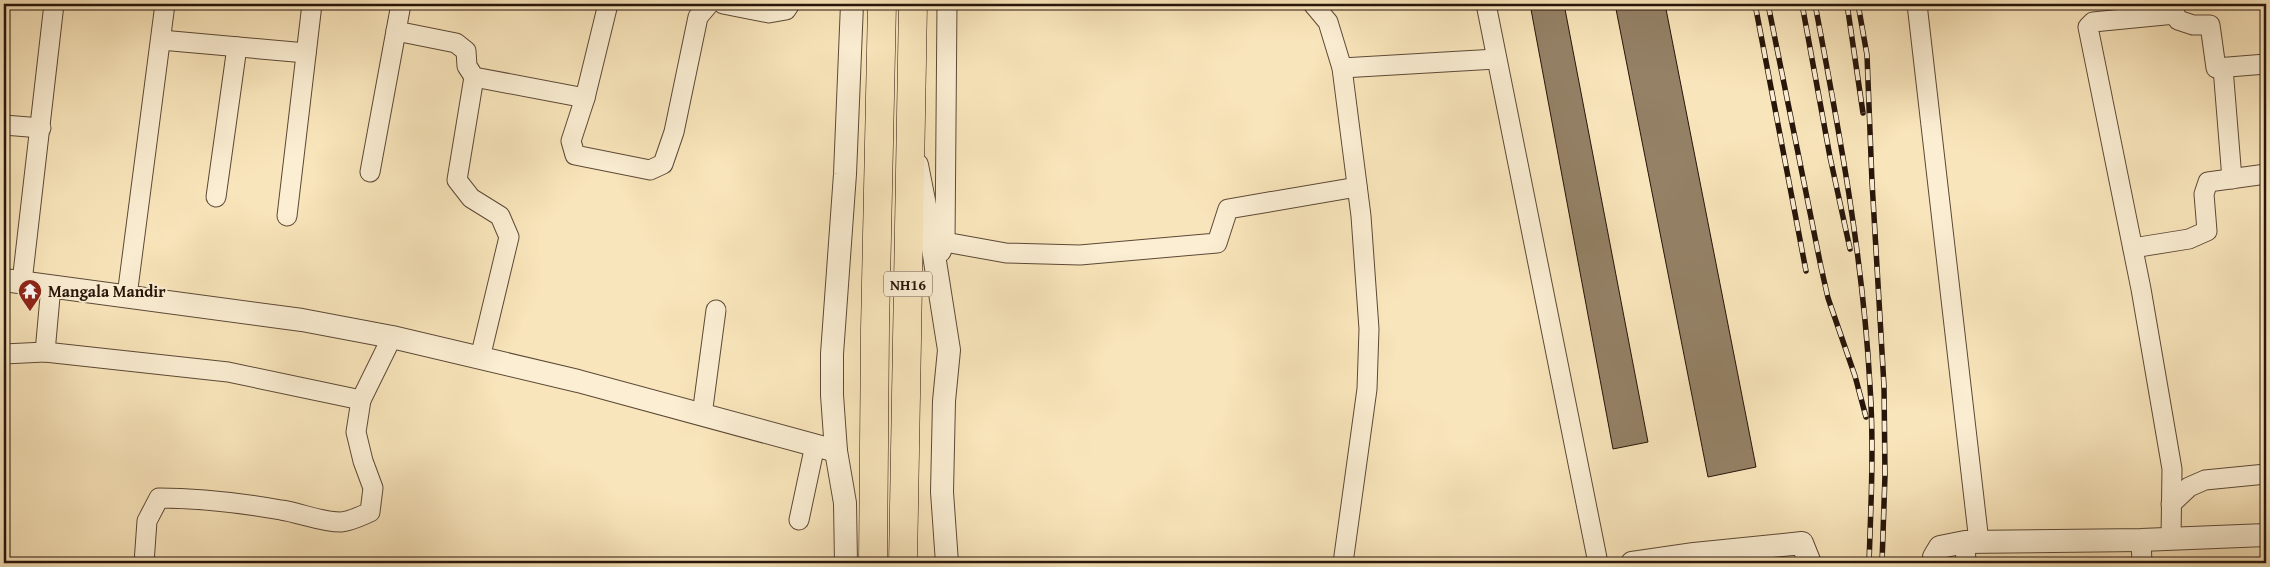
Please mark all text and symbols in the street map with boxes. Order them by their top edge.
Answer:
road number: NH16 [884,272,932,296]
temple icon: Mangala Mandir [17,278,43,312]
place label: Mangala Mandir [48,279,166,303]

